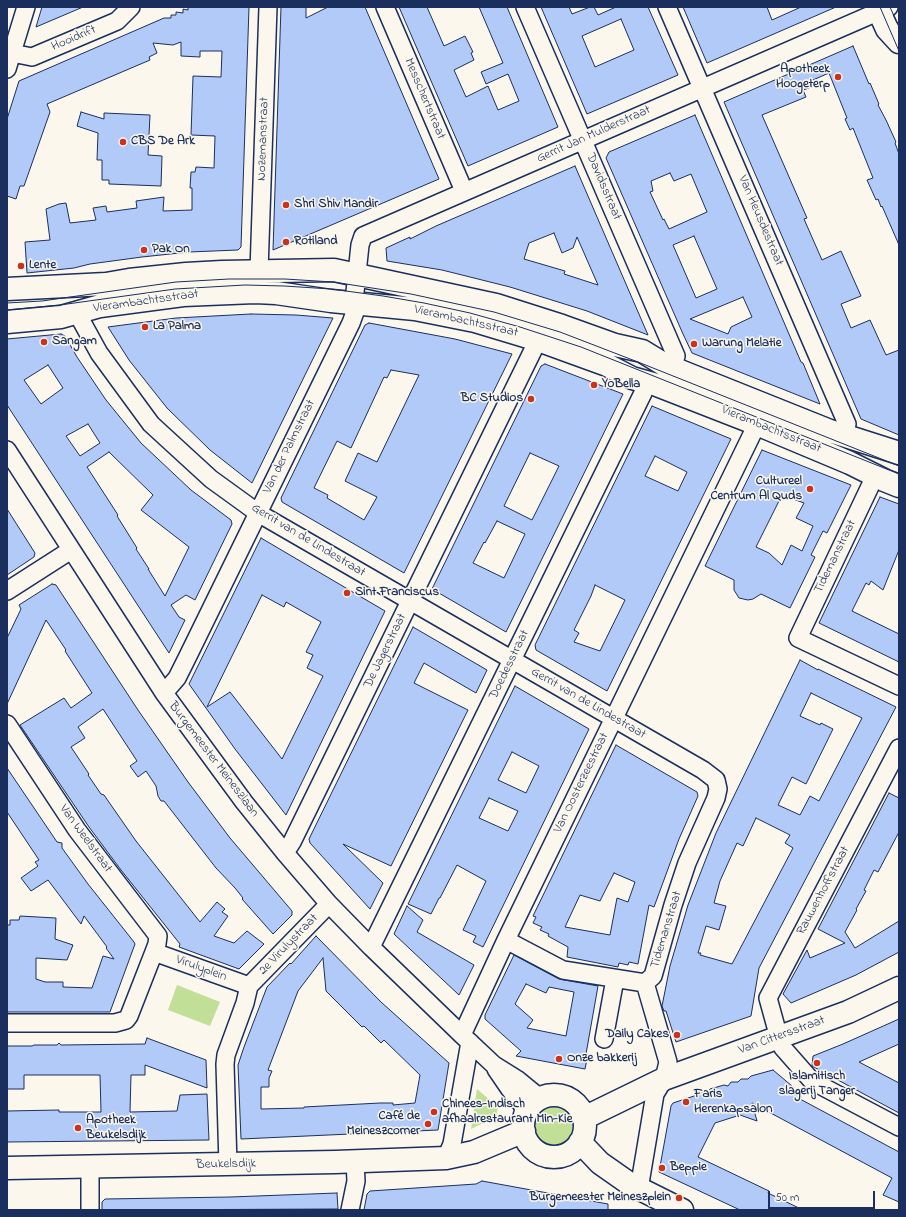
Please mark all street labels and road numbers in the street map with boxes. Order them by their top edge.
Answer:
street label: Hooidrift [49,23,99,55]
street label: Messchertstraat [400,56,448,142]
street label: Nozemanstraat [255,97,273,181]
street label: Gerrit Jan Mulderstraat [535,103,653,167]
street label: Davidsstraat [582,151,624,223]
street label: Van Heusdestraat [734,173,786,269]
street label: Vierambachtsstraat [92,287,200,317]
street label: Vierambachtsstraat [412,302,520,342]
street label: Van der Palmstraat [260,397,320,497]
street label: Vierambachtsstraat [719,403,823,457]
street label: Gerrit van de Lindestraat [248,501,368,581]
street label: Tidemanstraat [811,518,861,596]
street label: De Jagerstraat [361,611,411,691]
street label: Doedesstraat [486,628,534,702]
street label: Gerrit van de Lindestraat [528,665,648,743]
street label: Burgemeester Meineszlaan [164,699,262,821]
street label: Van Oosterzeestraat [551,730,613,836]
street label: Van Weelstraat [55,802,115,876]
street label: Rauwenhoffstraat [794,844,854,938]
street label: Tidemanstraat [648,890,686,970]
street label: 2e Virulystraat [256,911,322,979]
street label: Virulyplein [173,953,229,985]
street label: Van Cittersstraat [737,1013,827,1059]
street label: Beukelsdijk [196,1157,256,1173]

